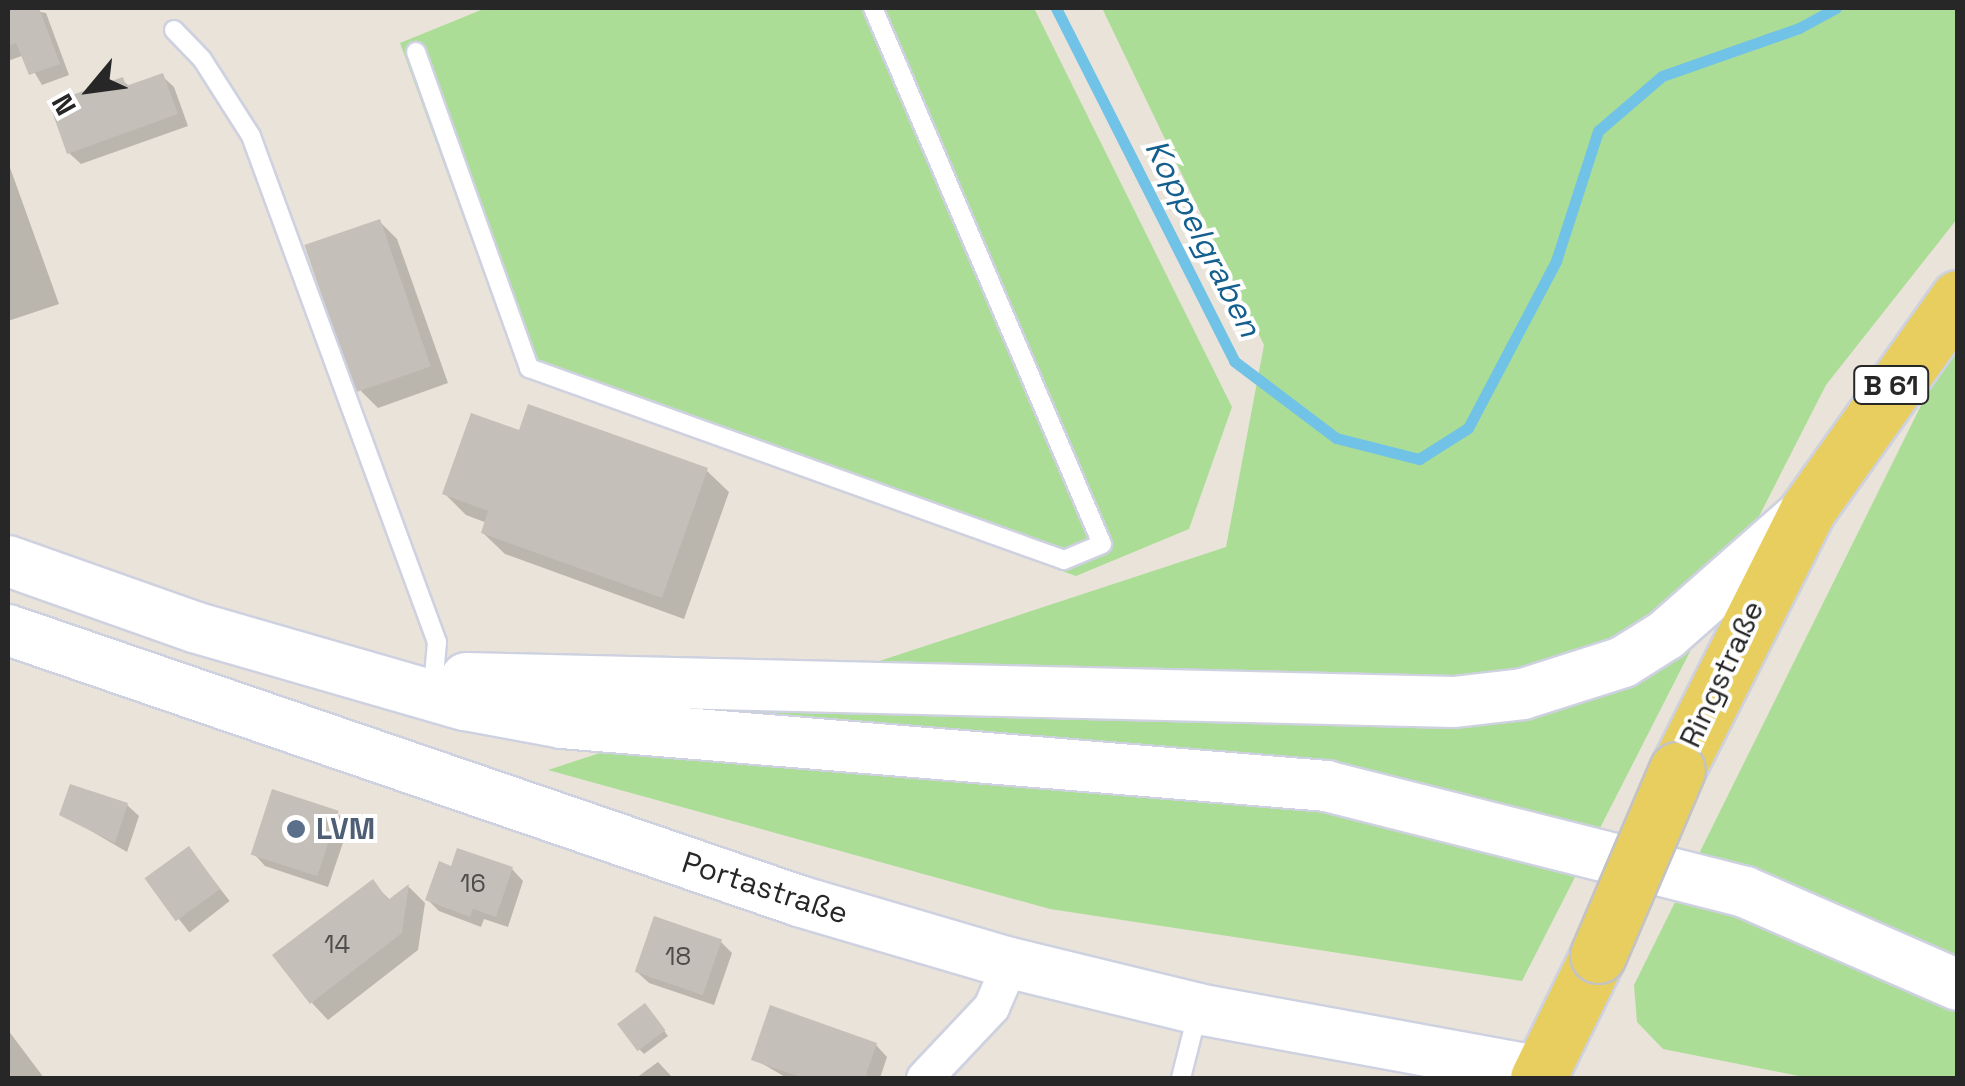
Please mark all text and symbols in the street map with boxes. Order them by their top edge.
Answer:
north arrow [40,40,140,140]
text: N [43,88,84,121]
water label: Koppelgraben [1137,133,1269,343]
road number: B 61 [1851,362,1931,408]
street label: Ringstraße [1672,595,1772,753]
place label: LVM [316,811,375,847]
marker: LVM [285,818,307,840]
street label: Portastraße [678,844,852,932]
house number: 16 [460,868,486,898]
house number: 14 [324,929,350,959]
house number: 18 [665,941,691,971]

